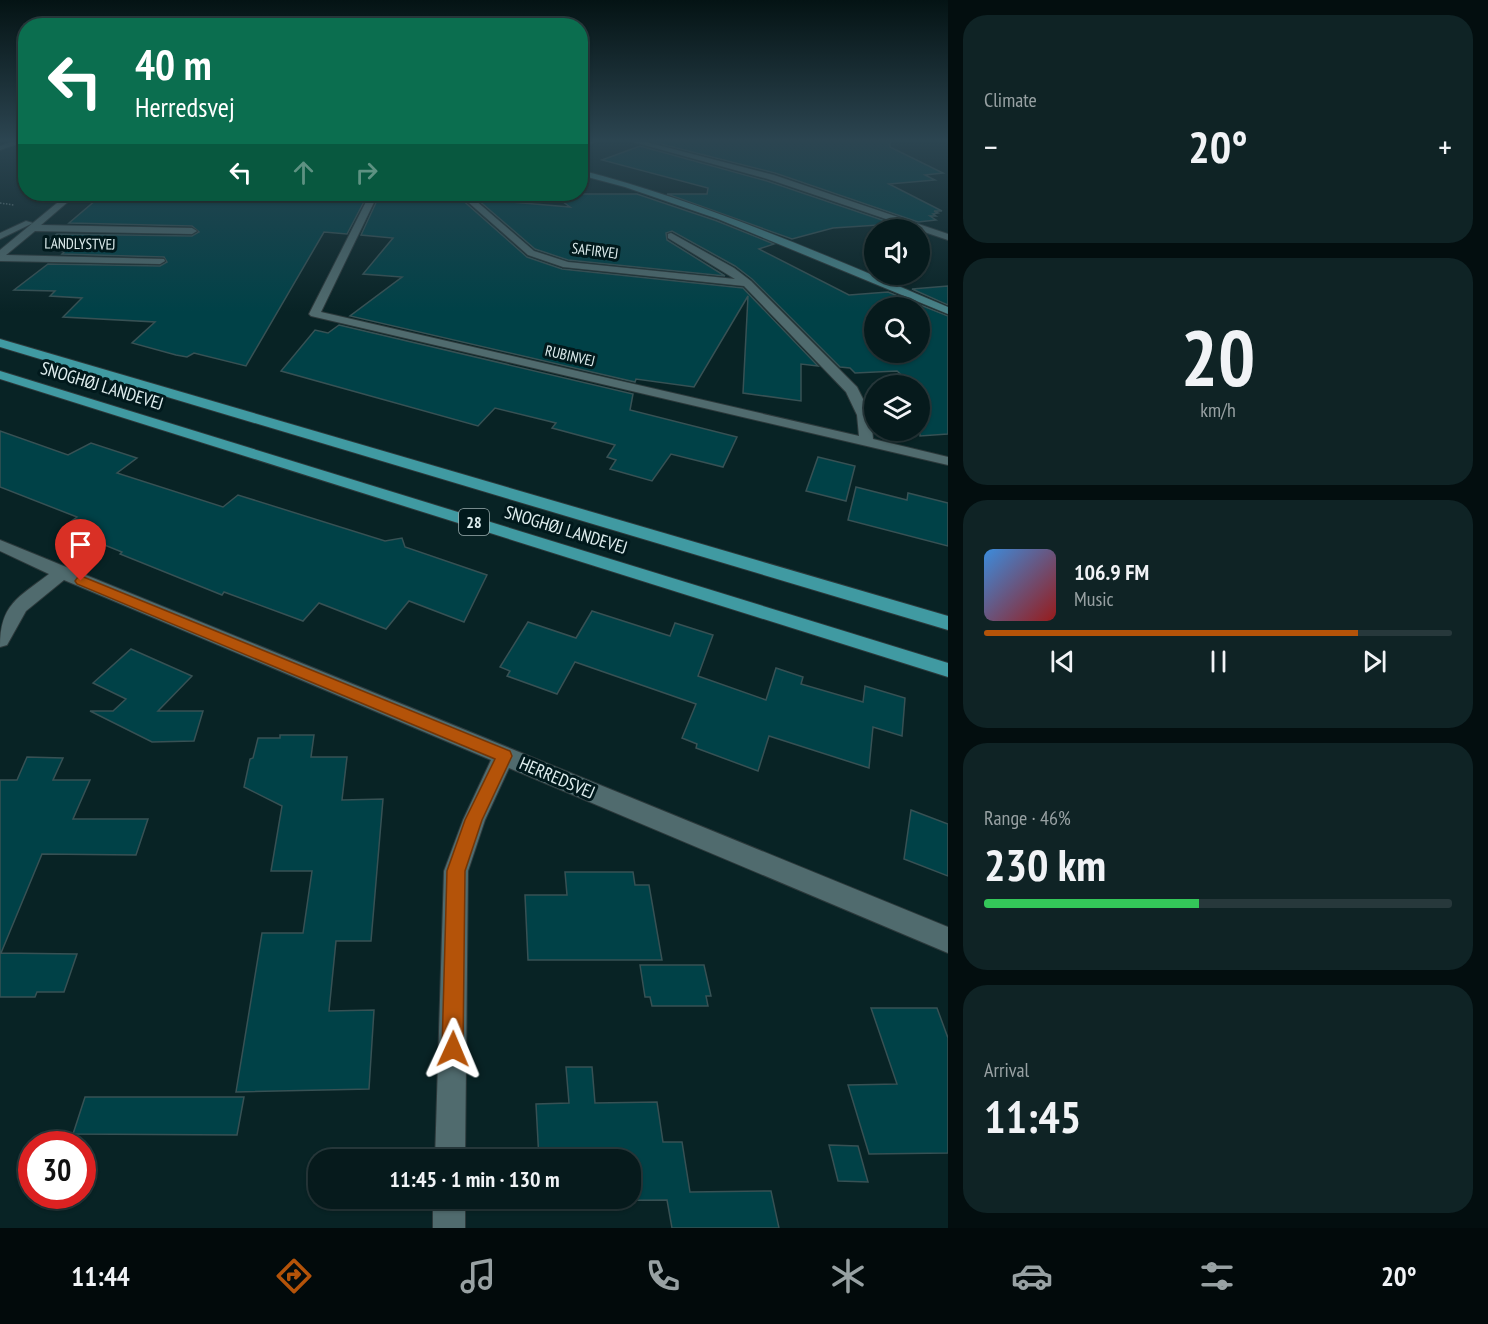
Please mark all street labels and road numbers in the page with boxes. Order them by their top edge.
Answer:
street label: LANDLYSTVEJ [44,233,116,254]
street label: SAFIRVEJ [571,238,619,263]
street label: RUBINVEJ [543,341,597,370]
street label: SNOGHØJ LANDEVEJ [38,356,166,415]
street label: SNOGHØJ LANDEVEJ [502,500,630,559]
road number: 28 [459,509,489,535]
street label: HERREDSVEJ [516,751,598,804]

